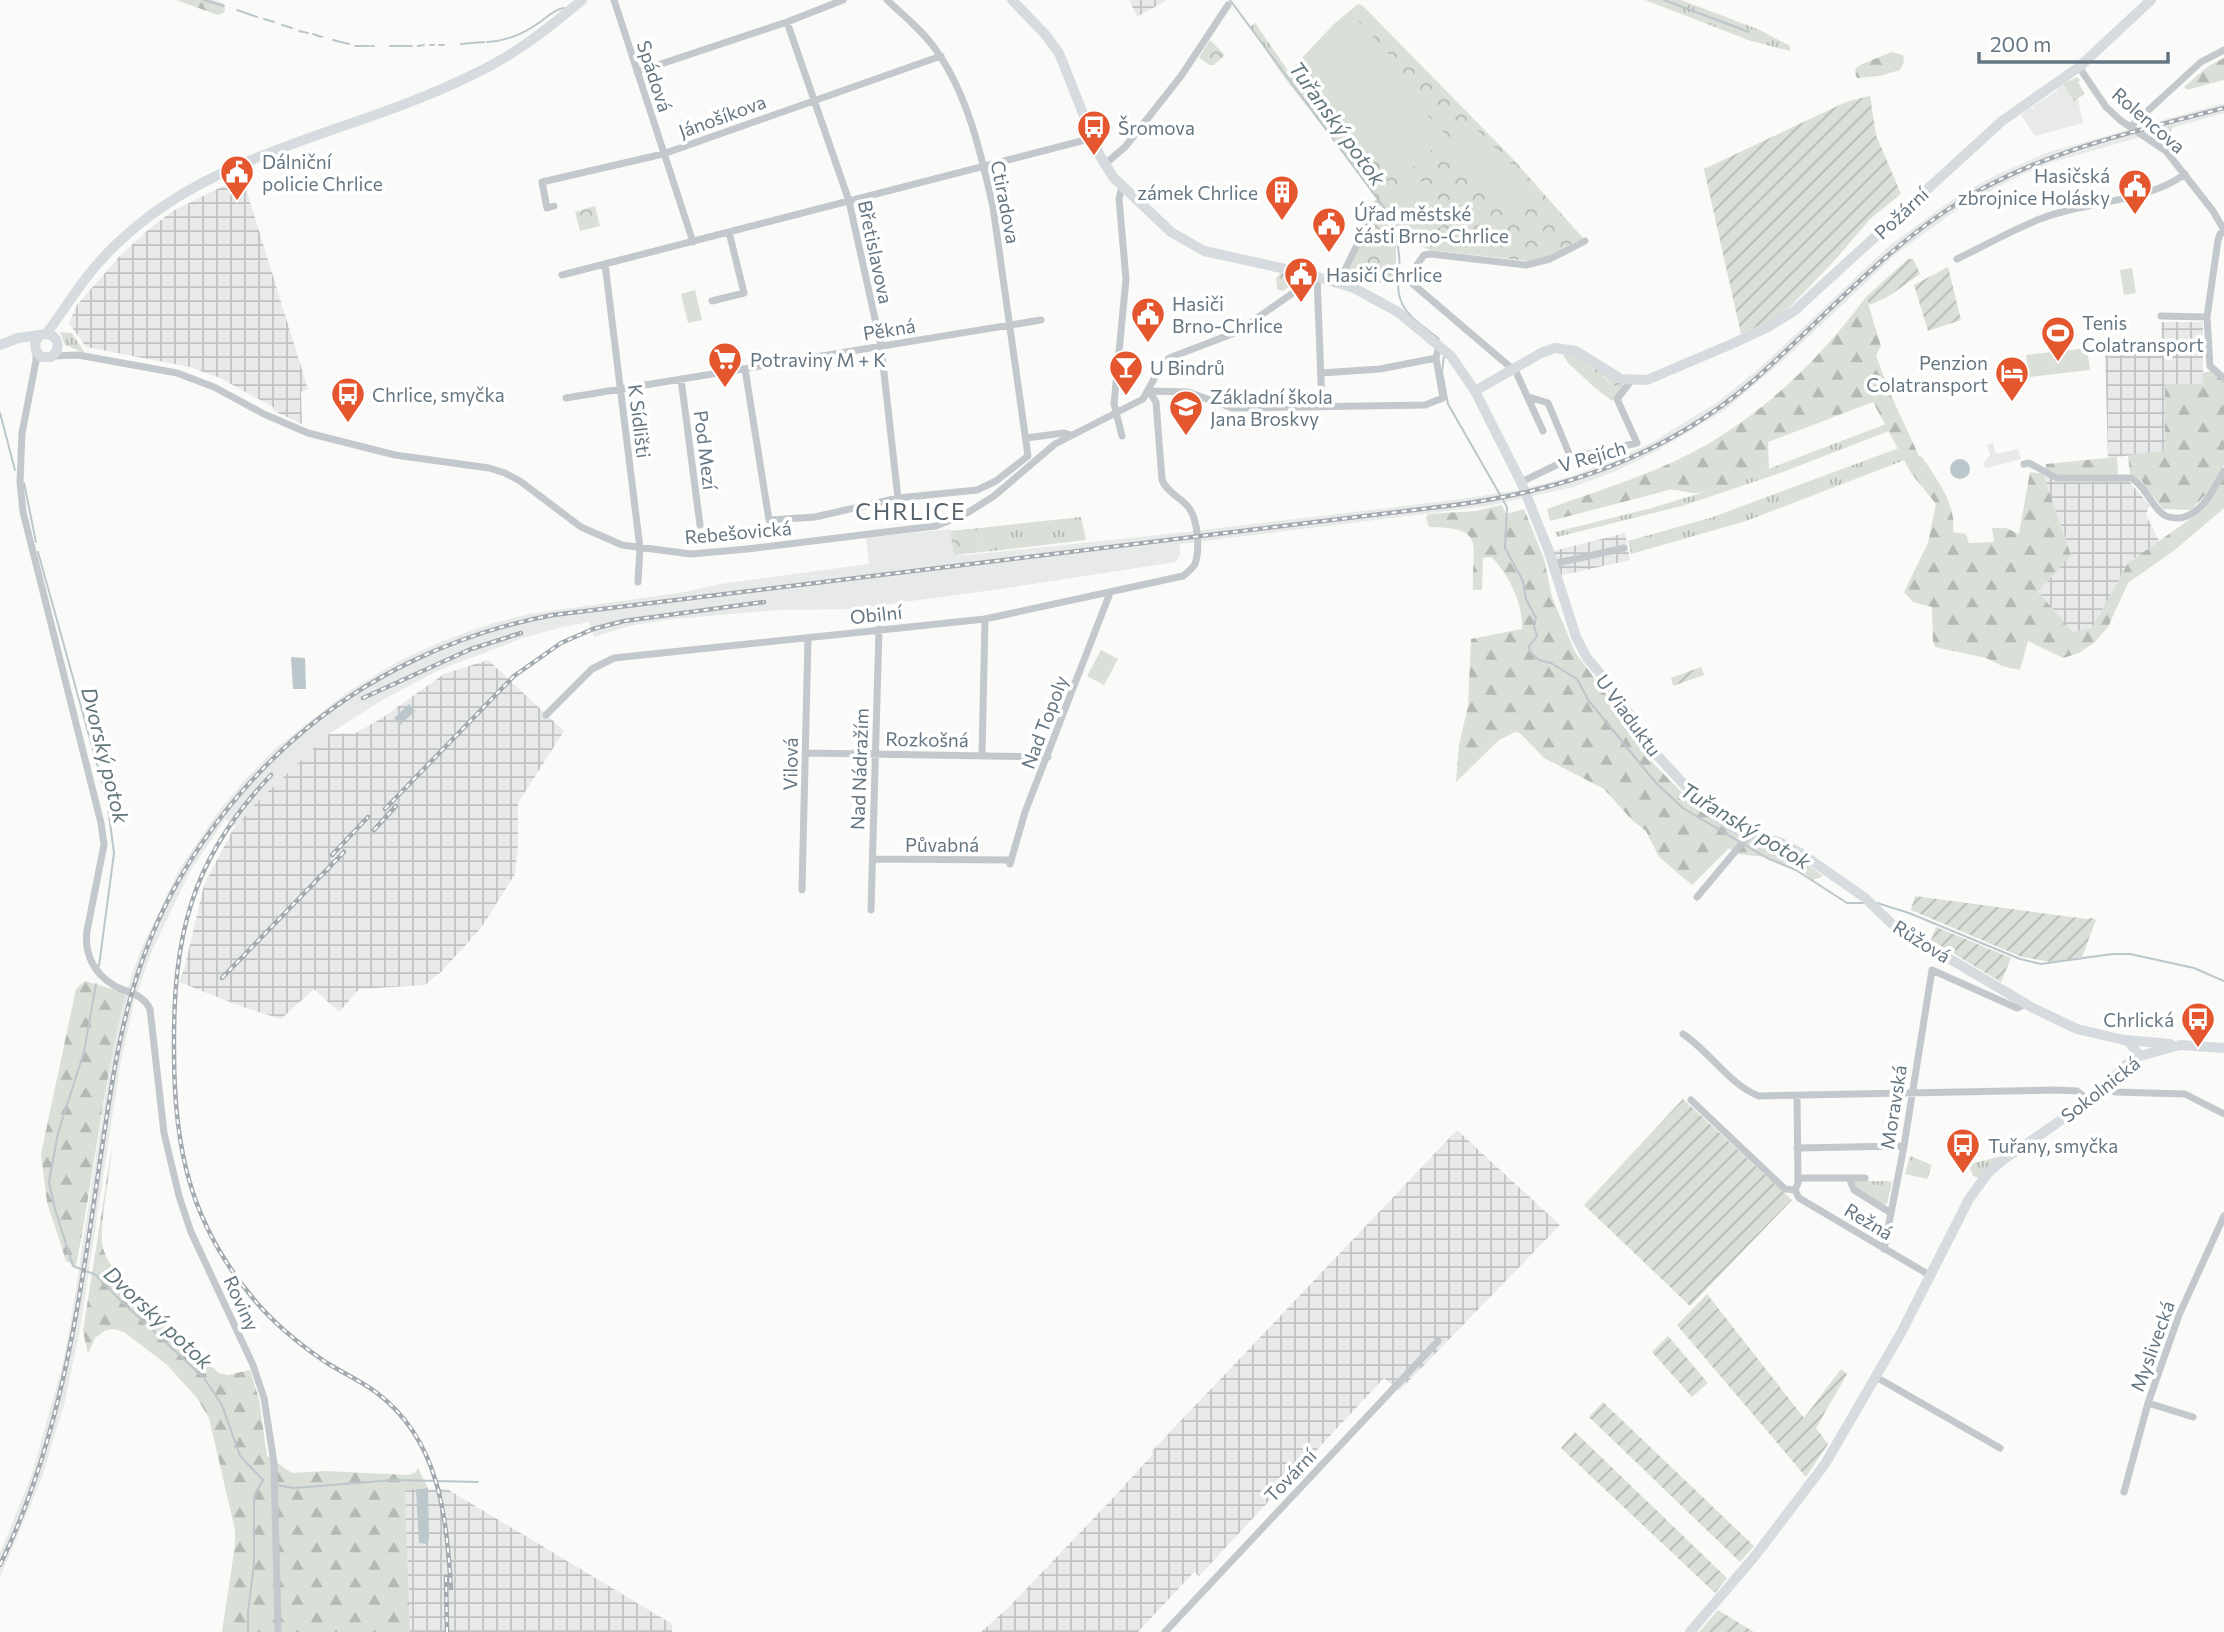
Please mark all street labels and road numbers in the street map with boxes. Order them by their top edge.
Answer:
street label: Spádová [633,37,677,115]
street label: Rolencova [2108,82,2190,158]
street label: Jánošíkova [675,90,769,142]
street label: Ctiradova [987,158,1025,246]
street label: Požární [1869,181,1934,244]
street label: Břetislavova [854,198,898,306]
street label: Pěkná [861,314,917,344]
street label: K Sídlišti [624,383,656,459]
street label: Pod Mezí [690,409,722,492]
street label: V Rejích [1556,435,1628,477]
street label: Rebešovická [684,516,792,548]
street label: Obilní [849,600,904,628]
street label: U Viaduktu [1592,670,1666,760]
street label: Nad Topoly [1016,672,1072,772]
street label: Nad Nádražím [845,708,873,830]
street label: Rozkošná [885,727,969,751]
street label: Vilová [778,737,802,791]
street label: Půvabná [905,833,979,856]
street label: Růžová [1889,915,1955,967]
street label: Sokolnická [2056,1051,2144,1127]
street label: Moravská [1875,1063,1911,1151]
street label: Režná [1841,1198,1897,1244]
street label: Roviny [219,1272,265,1334]
street label: Myslivecká [2125,1298,2179,1394]
street label: Tovární [1259,1443,1321,1506]

